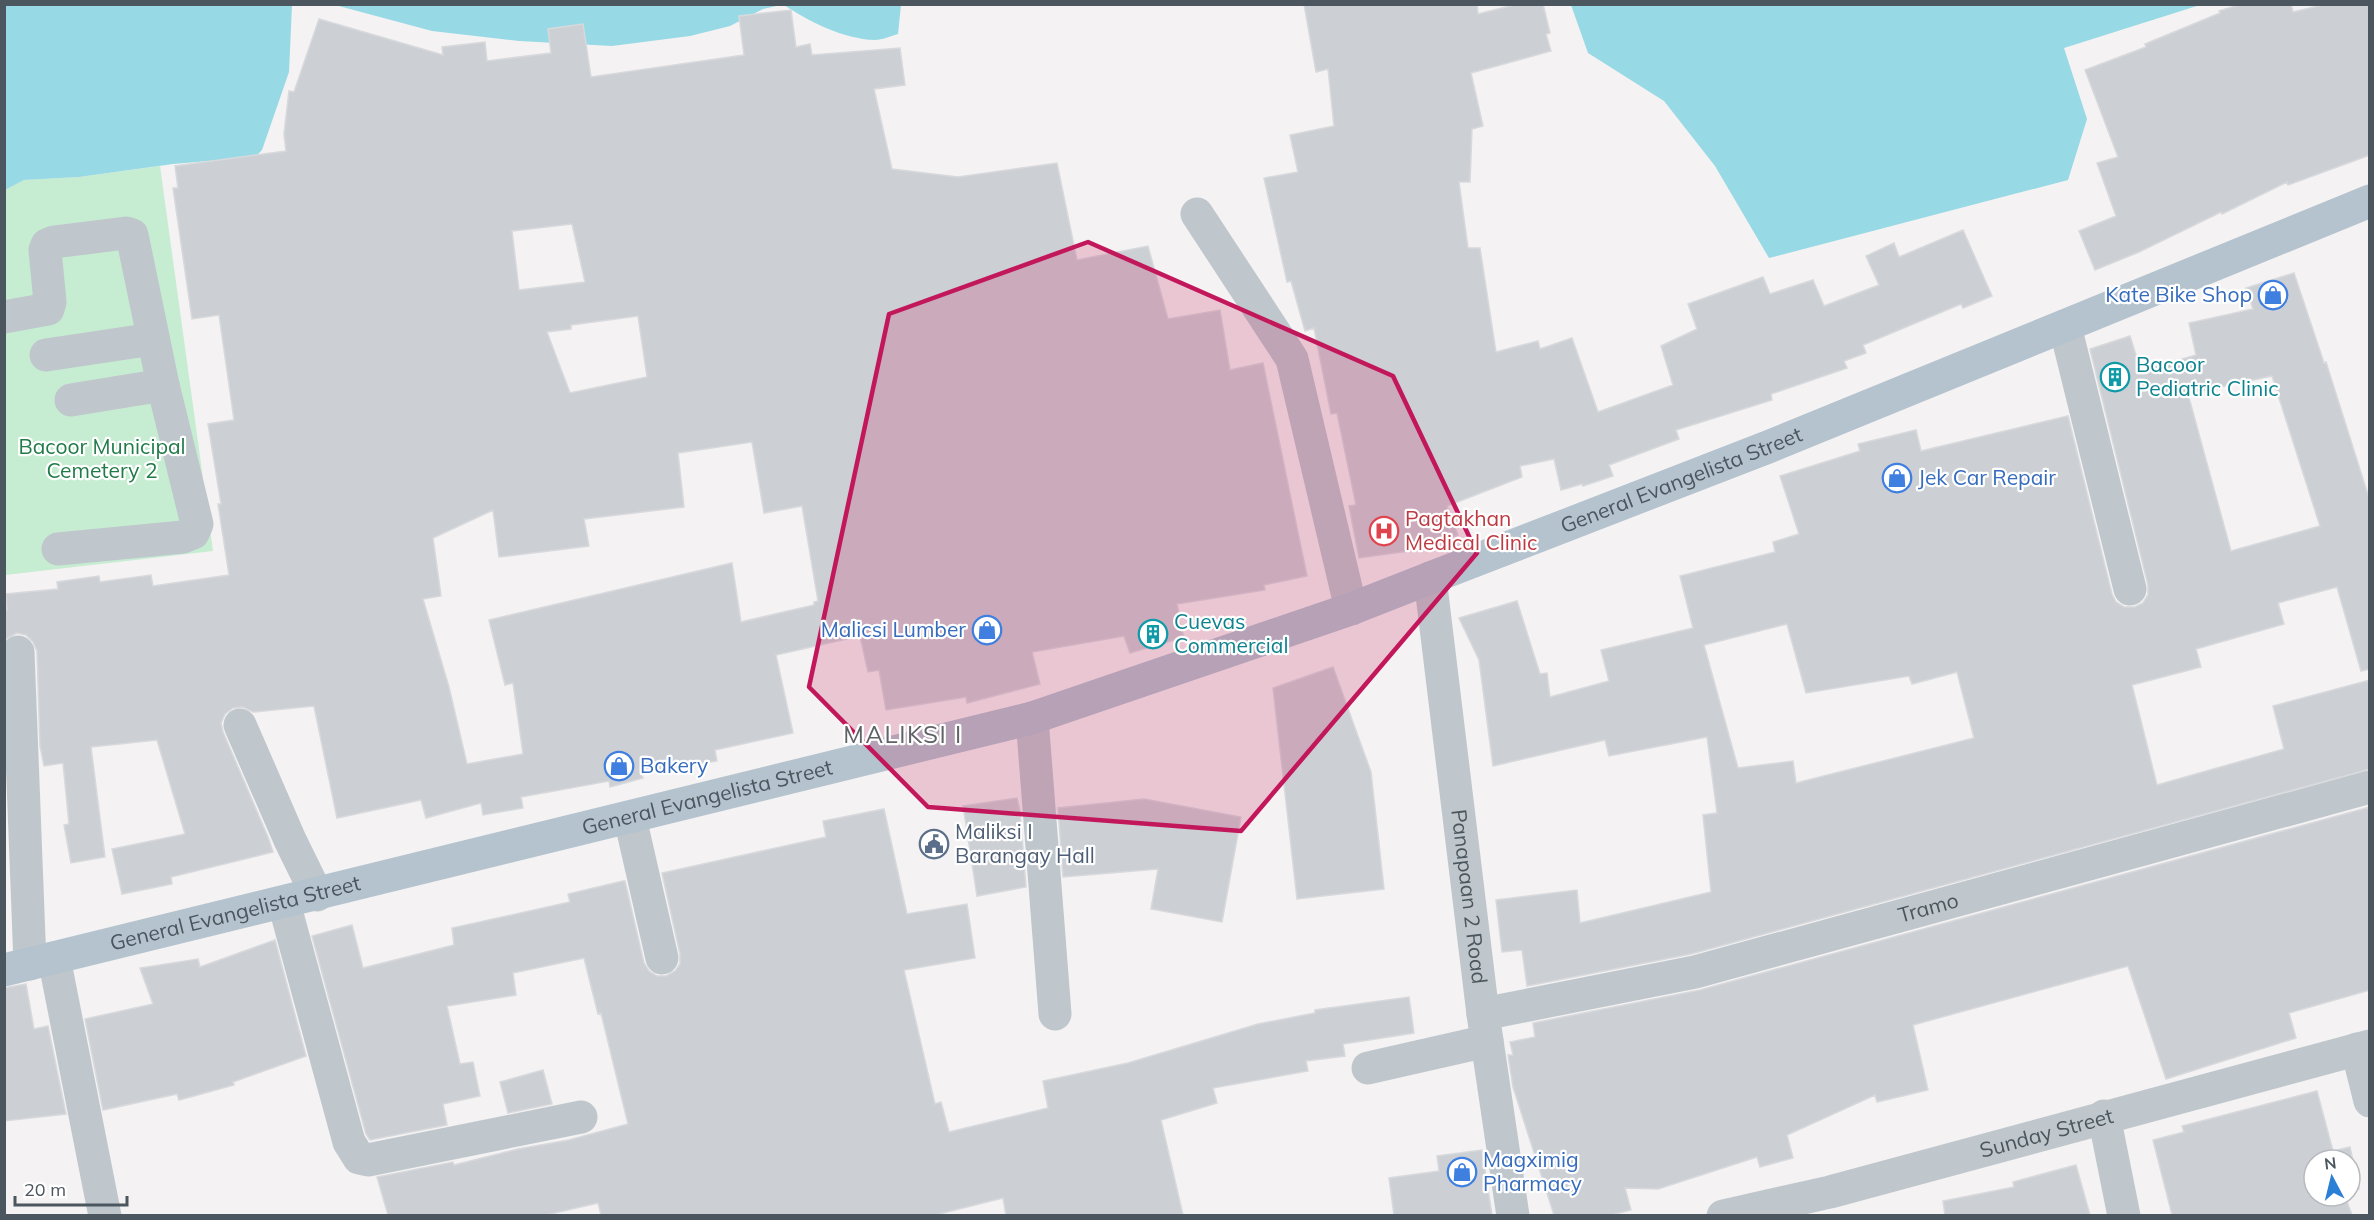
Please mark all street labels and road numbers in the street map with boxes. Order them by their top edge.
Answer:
street label: General Evangelista Street [1556,421,1806,538]
street label: General Evangelista Street [579,753,835,840]
street label: Panapaan 2 Road [1446,808,1493,985]
street label: General Evangelista Street [107,869,363,956]
street label: Tramo [1895,886,1961,928]
street label: Sunday Street [1977,1102,2116,1163]

